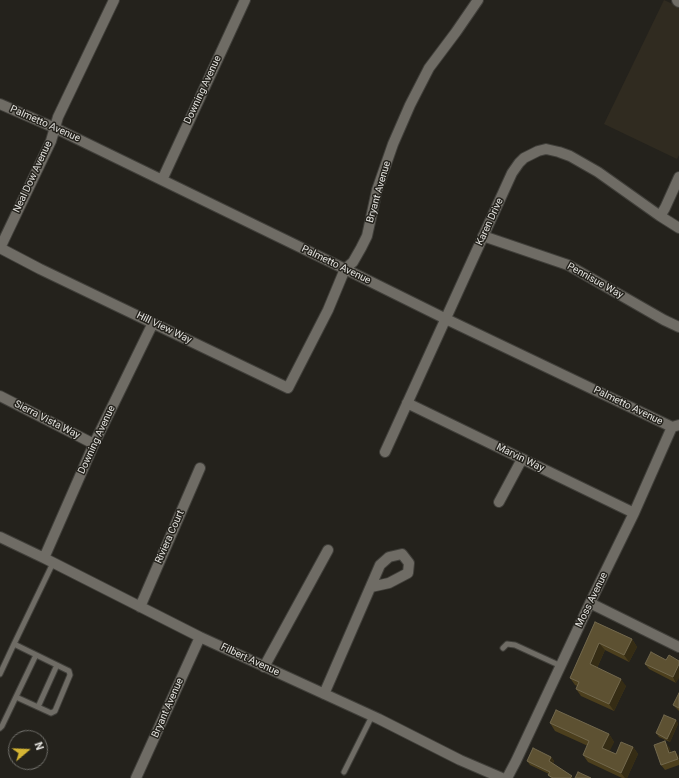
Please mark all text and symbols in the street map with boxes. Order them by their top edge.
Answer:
street label: Downing Avenue [182,54,224,126]
street label: Palmetto Avenue [8,103,82,145]
street label: Neal Dow Avenue [11,139,55,215]
street label: Bryant Avenue [364,160,394,224]
street label: Karen Drive [474,196,506,248]
street label: Palmetto Avenue [299,243,373,287]
street label: Pennisue Way [565,261,625,301]
street label: Hill View Way [134,309,194,347]
street label: Palmetto Avenue [591,384,665,428]
street label: Sierra Vista Way [12,398,82,442]
street label: Downing Avenue [76,404,118,476]
street label: Marvin Way [494,441,546,475]
street label: Riviera Court [153,509,187,565]
street label: Moss Avenue [573,570,611,630]
street label: Filbert Avenue [219,641,281,679]
street label: Bryant Avenue [150,676,186,740]
north arrow [8,730,48,770]
text: N [31,740,46,752]

